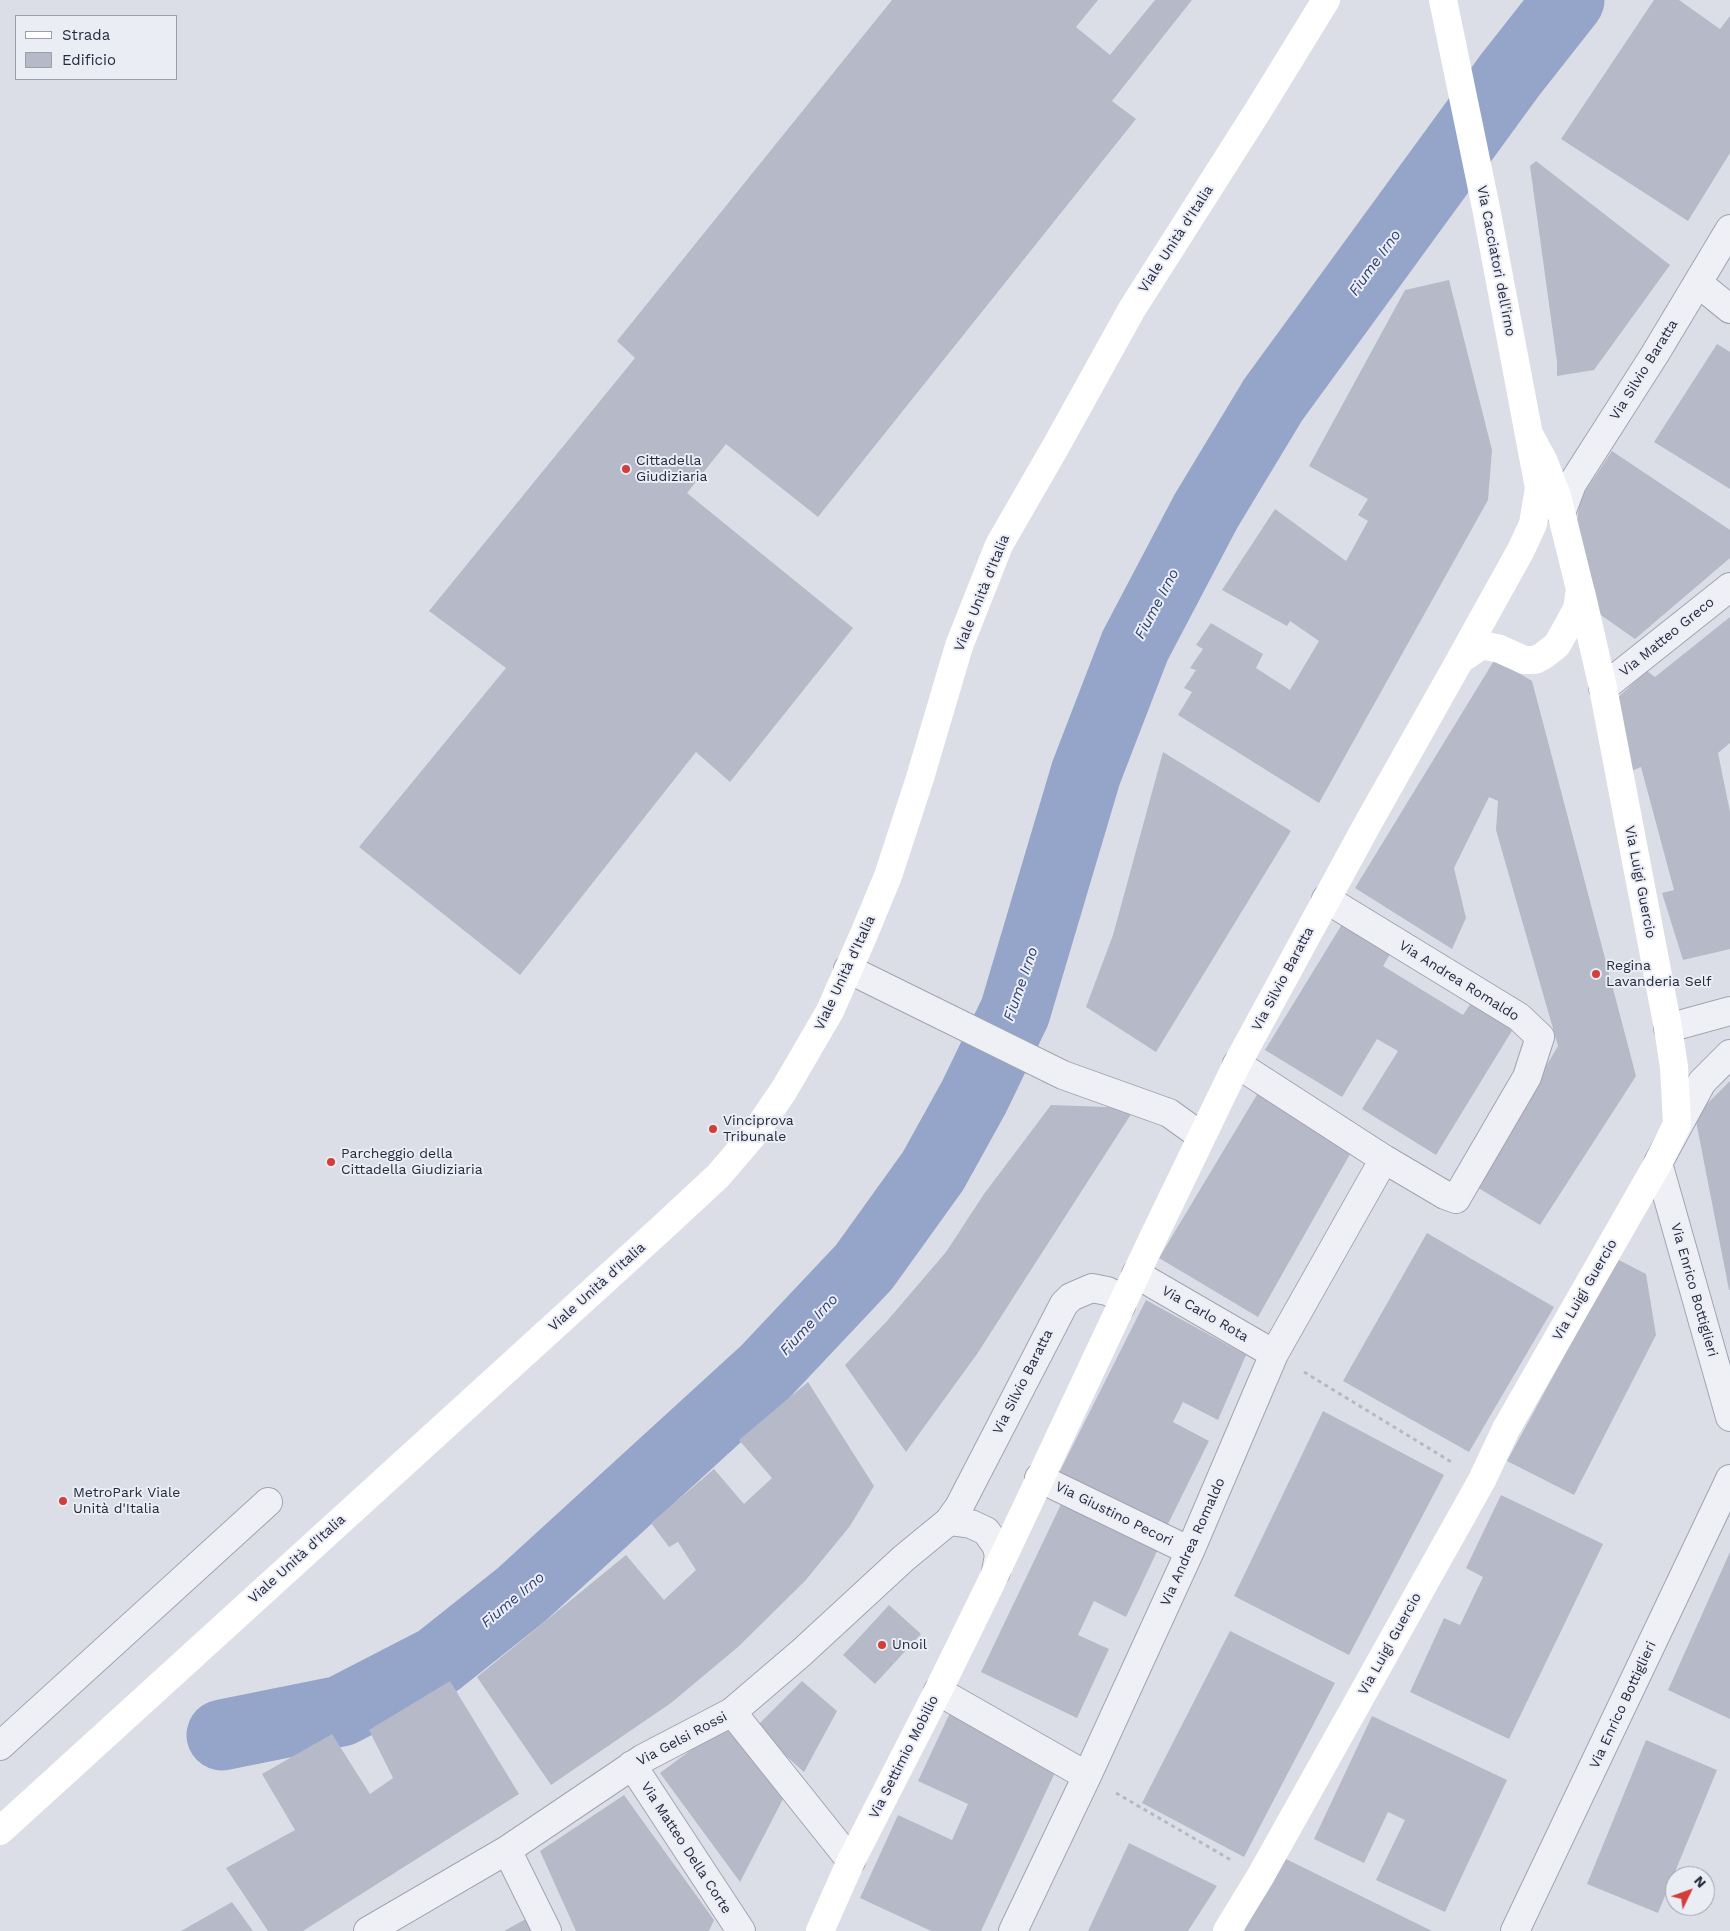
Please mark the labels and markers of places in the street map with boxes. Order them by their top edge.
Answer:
place label: Cittadella Giudiziaria [636,453,707,486]
marker: Cittadella Giudiziaria [620,463,632,475]
place label: Regina Lavanderia Self [1606,958,1712,990]
marker: Regina Lavanderia Self [1590,968,1602,980]
place label: Vinciprova Tribunale [723,1113,794,1146]
marker: Vinciprova Tribunale [707,1123,719,1135]
place label: Parcheggio della Cittadella Giudiziaria [341,1146,483,1178]
marker: Parcheggio della Cittadella Giudiziaria [325,1156,337,1168]
place label: MetroPark Viale Unità d'Italia [73,1485,180,1518]
marker: MetroPark Viale Unità d'Italia [57,1495,69,1507]
place label: Unoil [892,1637,927,1653]
marker: Unoil [876,1639,888,1651]

